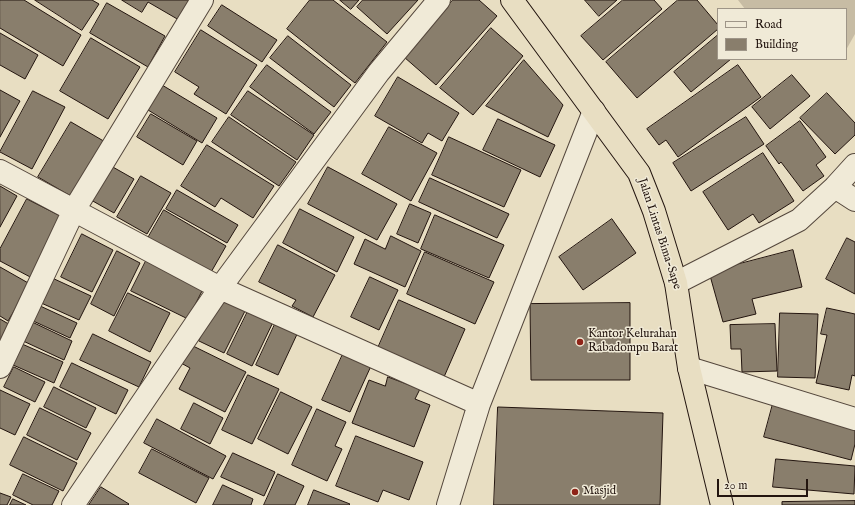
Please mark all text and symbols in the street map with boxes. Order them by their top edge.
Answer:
legend [717,8,847,60]
text: Road [755,17,782,32]
text: Building [755,37,798,52]
street label: Jalan Lintas Bima-Sape [634,177,684,291]
place label: Kantor Kelurahan Rabadompu Barat [588,328,678,356]
marker: Kantor Kelurahan Rabadompu Barat [575,337,585,347]
scale bar [719,471,810,497]
text: 20 m [724,478,747,493]
place label: Masjid [583,485,616,499]
marker: Masjid [570,487,580,497]

